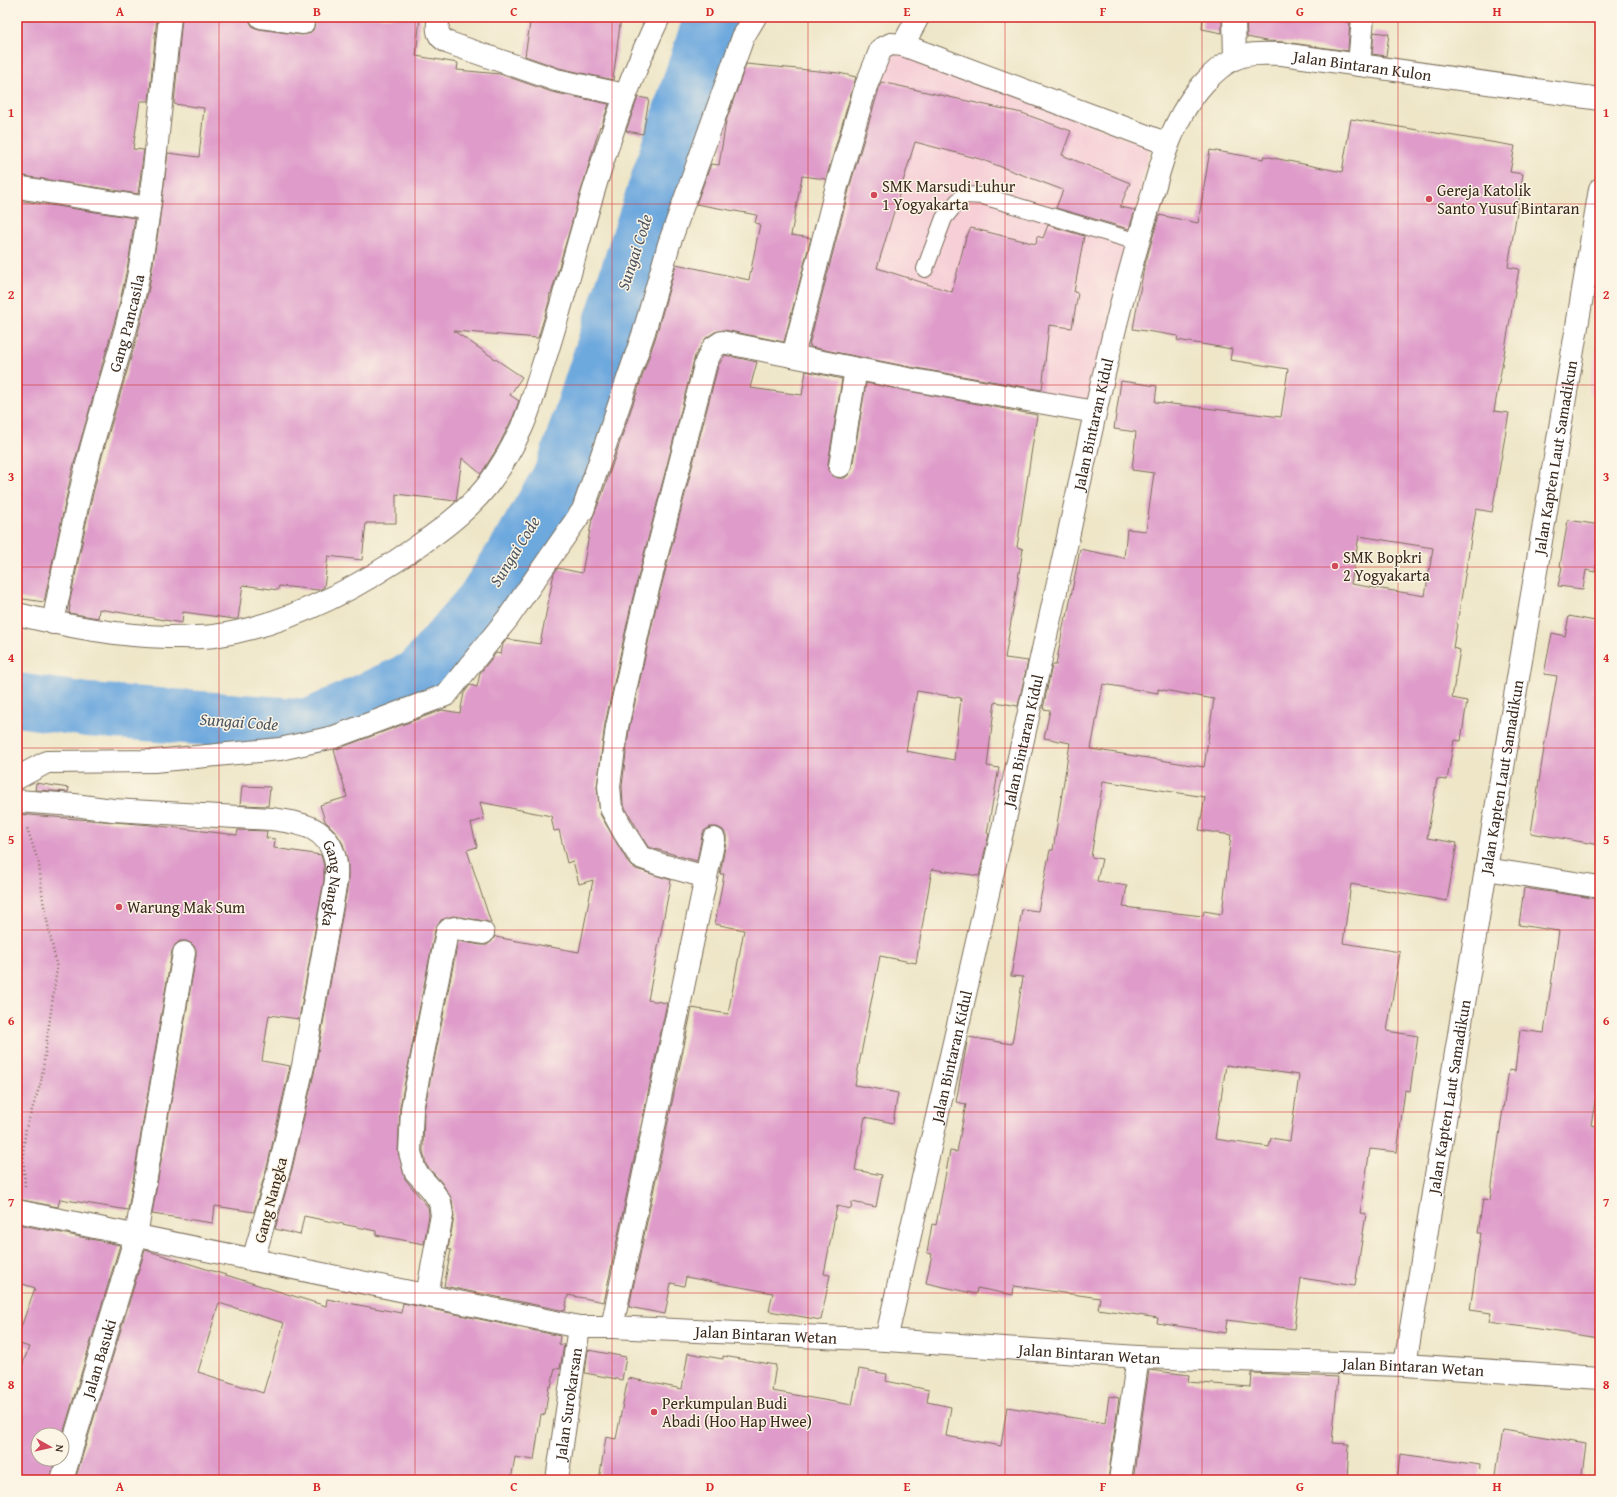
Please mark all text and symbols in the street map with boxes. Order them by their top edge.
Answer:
text: A [116,2,125,21]
text: B [313,2,321,21]
text: C [510,2,518,21]
text: D [706,2,714,21]
text: E [904,2,911,21]
text: F [1100,2,1107,21]
text: G [1296,2,1304,21]
text: H [1492,2,1502,21]
street label: Jalan Bintaran Kulon [1290,43,1433,87]
text: 1 [8,103,14,122]
text: 1 [1603,103,1609,122]
place label: SMK Marsudi Luhur 1 Yogyakarta [882,174,1016,216]
place label: Gereja Katolik Santo Yusuf Bintaran [1437,178,1579,220]
marker: SMK Marsudi Luhur 1 Yogyakarta [869,190,879,200]
marker: Gereja Katolik Santo Yusuf Bintaran [1424,194,1434,204]
water label: Sungai Code [610,210,658,293]
street label: Gang Pancasila [102,272,150,375]
text: 2 [8,285,15,304]
text: 2 [1603,285,1610,304]
street label: Jalan Bintaran Kidul [1066,355,1120,495]
street label: Jalan Kapten Laut Samadikun [1527,358,1583,558]
text: 3 [8,467,14,486]
text: 3 [1603,467,1609,486]
water label: Sungai Code [482,511,546,591]
place label: SMK Bopkri 2 Yogyakarta [1343,545,1430,587]
marker: SMK Bopkri 2 Yogyakarta [1330,561,1340,571]
text: 4 [8,648,15,667]
text: 4 [1603,648,1610,667]
street label: Jalan Bintaran Kidul [996,671,1049,811]
street label: Jalan Kapten Laut Samadikun [1473,678,1530,878]
water label: Sungai Code [199,706,279,736]
text: 5 [8,830,15,849]
text: 5 [1603,830,1610,849]
street label: Gang Nangka [316,835,349,929]
place label: Warung Mak Sum [127,895,245,919]
marker: Warung Mak Sum [114,902,124,912]
street label: Jalan Bintaran Kidul [924,987,978,1127]
street label: Jalan Kapten Laut Samadikun [1421,998,1477,1197]
text: 6 [8,1011,15,1030]
text: 6 [1603,1011,1610,1030]
street label: Gang Nangka [247,1154,293,1246]
text: 7 [8,1193,15,1212]
text: 7 [1603,1193,1610,1212]
street label: Jalan Basuki [75,1316,122,1403]
street label: Jalan Bintaran Wetan [692,1319,838,1350]
street label: Jalan Bintaran Wetan [1016,1337,1161,1370]
street label: Jalan Surokarsan [548,1346,588,1464]
street label: Jalan Bintaran Wetan [1340,1351,1485,1382]
text: 8 [8,1375,15,1394]
text: 8 [1603,1375,1610,1394]
place label: Perkumpulan Budi Abadi (Hoo Hap Hwee) [662,1391,812,1433]
marker: Perkumpulan Budi Abadi (Hoo Hap Hwee) [649,1407,659,1417]
north arrow [30,1427,70,1467]
text: N [51,1444,68,1454]
text: A [116,1477,125,1496]
text: B [313,1477,321,1496]
text: C [510,1477,518,1496]
text: D [706,1477,714,1496]
text: E [904,1477,911,1496]
text: F [1100,1477,1107,1496]
text: G [1296,1477,1304,1496]
text: H [1492,1477,1502,1496]

